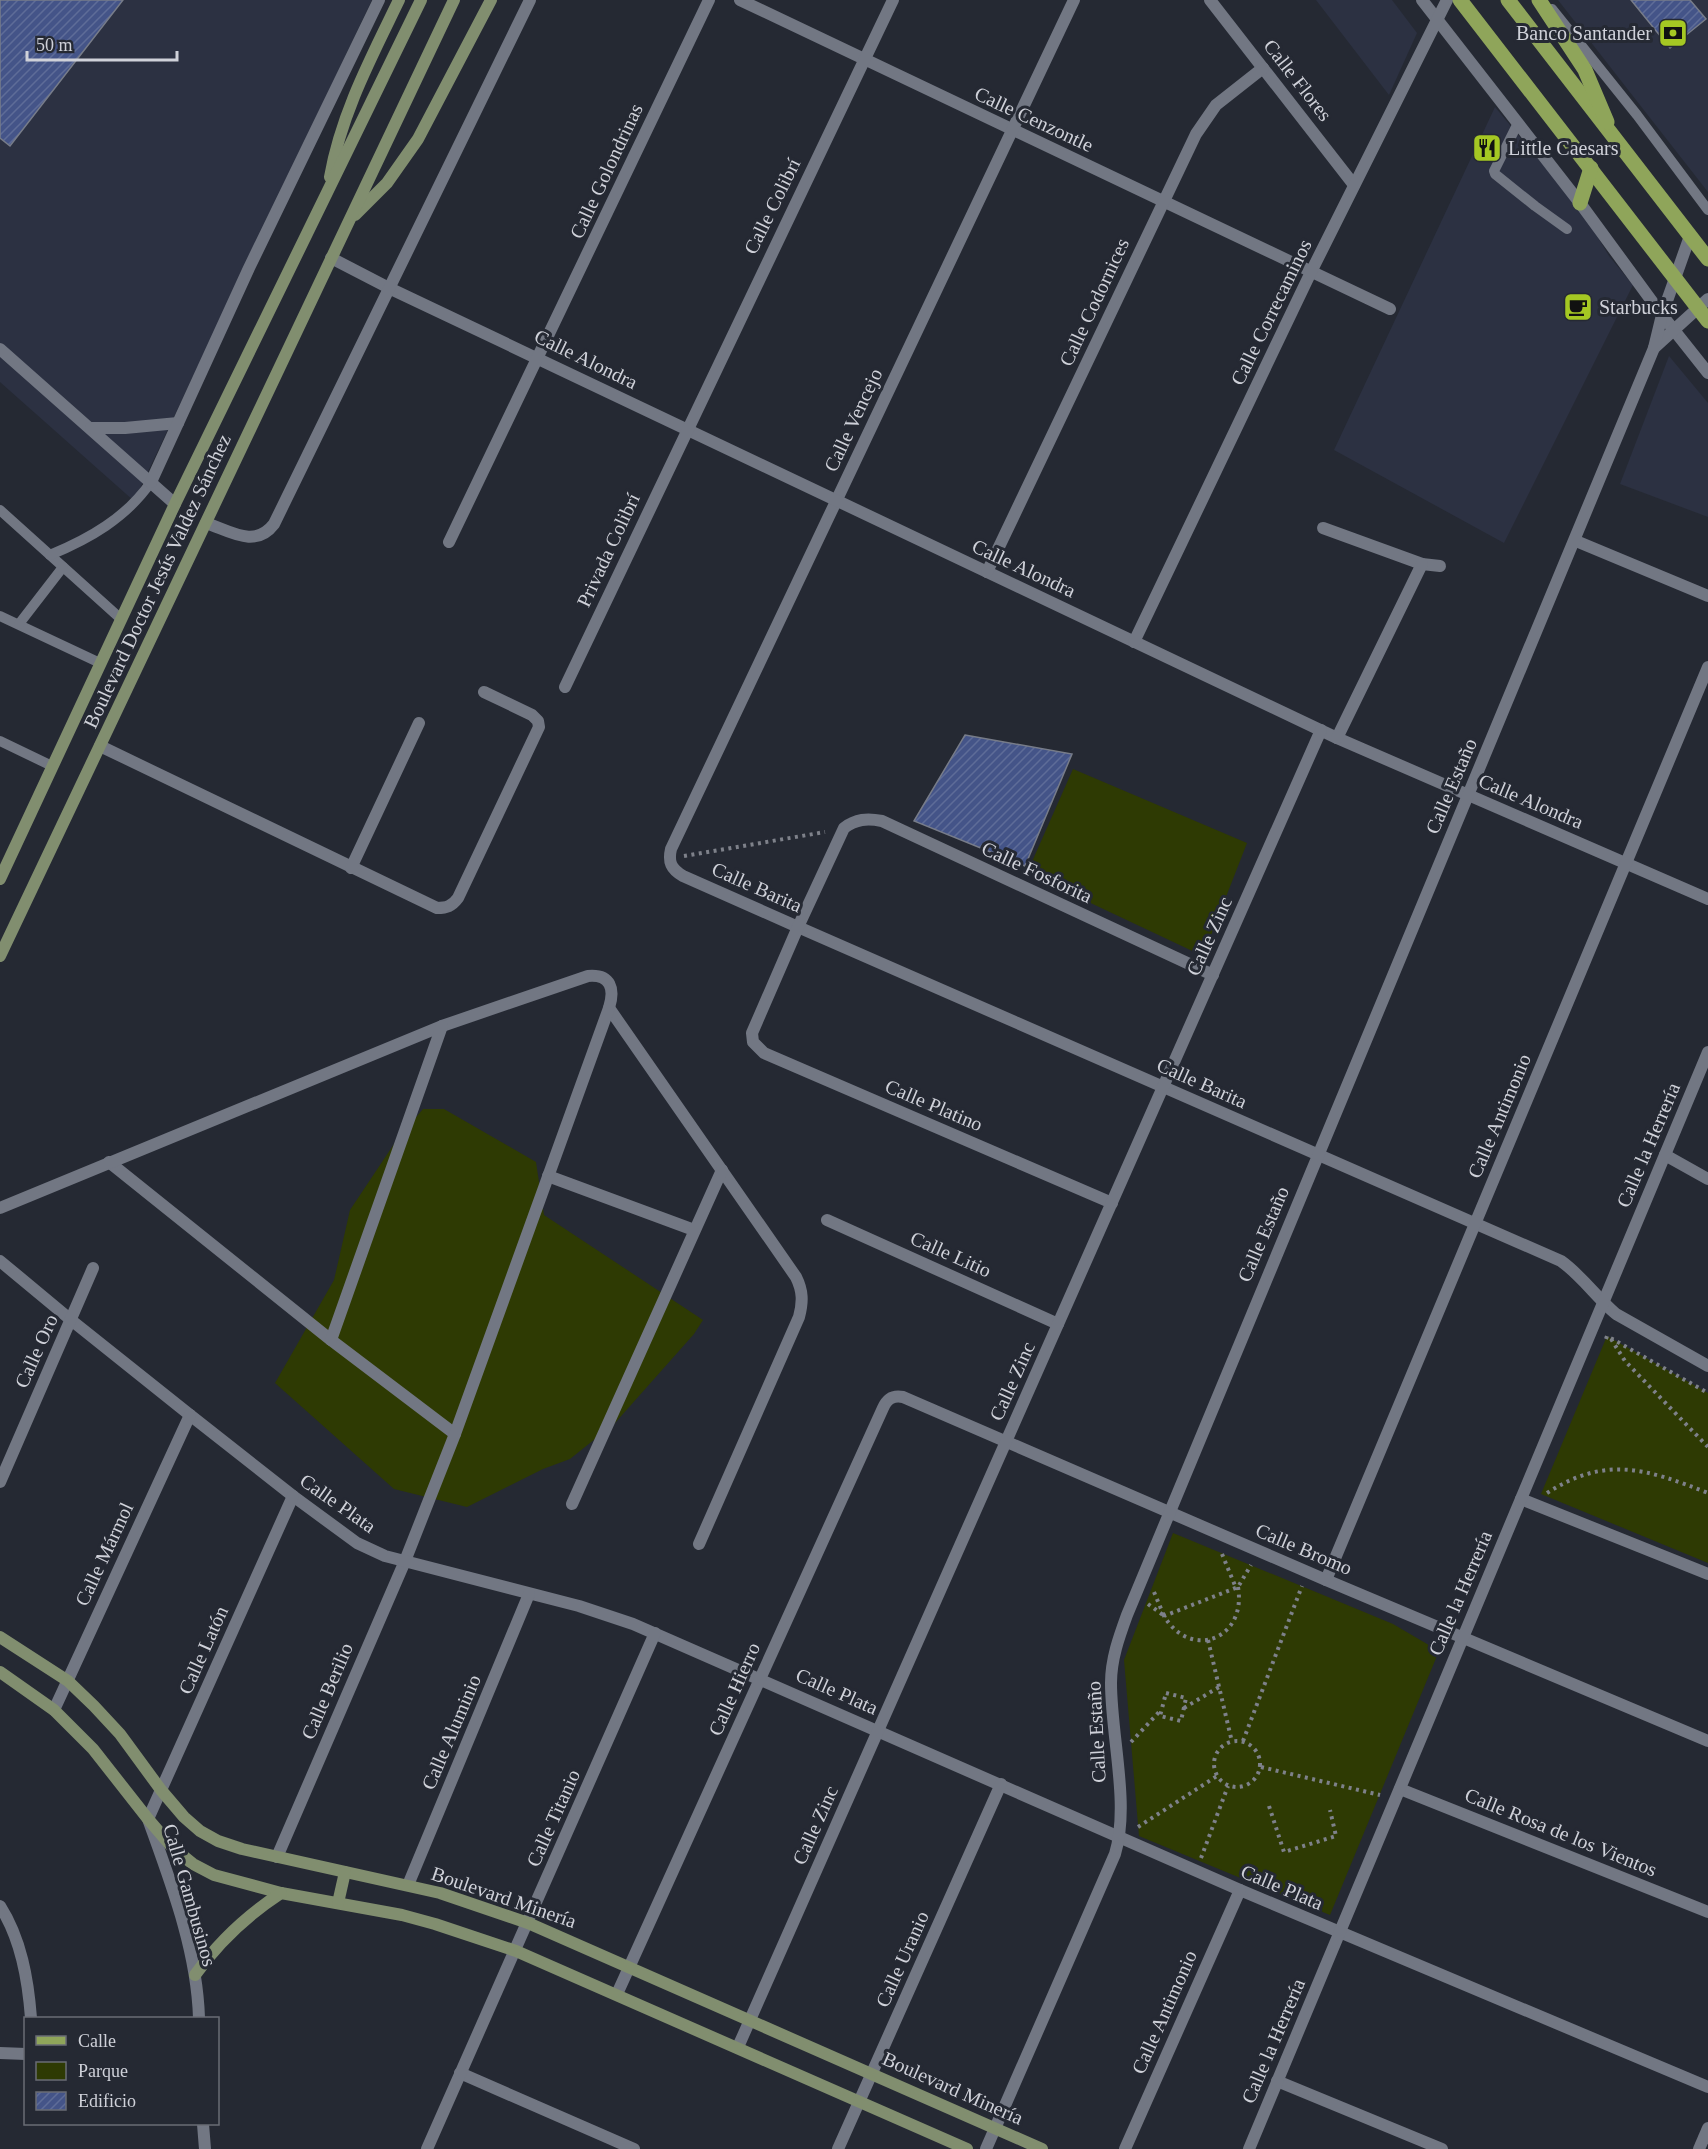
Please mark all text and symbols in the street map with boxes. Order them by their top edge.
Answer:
bank icon: Banco Santander [1657,17,1689,49]
place label: Banco Santander [1516,22,1652,44]
scale bar [27,24,177,62]
text: 50 m [36,35,73,55]
street label: Calle Flores [1259,35,1337,125]
street label: Calle Cenzontle [971,82,1097,156]
street label: Calle Golondrinas [565,100,647,242]
restaurant icon: Little Caesars [1471,132,1503,164]
place label: Little Caesars [1508,137,1619,159]
street label: Calle Colibrí [739,154,805,258]
street label: Calle Codornices [1055,234,1133,369]
street label: Calle Correcaminos [1226,235,1316,388]
cafe icon: Starbucks [1562,291,1594,323]
place label: Starbucks [1599,296,1678,318]
street label: Calle Alondra [531,325,641,393]
street label: Calle Vencejo [820,365,887,475]
street label: Boulevard Doctor Jesús Valdez Sánchez [79,430,235,731]
street label: Privada Colibrí [572,489,644,610]
street label: Calle Alondra [969,534,1079,602]
street label: Calle Estaño [1421,735,1481,837]
street label: Calle Alondra [1475,769,1587,833]
street label: Calle Fosforita [978,837,1096,907]
street label: Calle Barita [709,857,805,917]
street label: Calle Zinc [1182,893,1236,979]
street label: Calle Antimonio [1463,1051,1535,1181]
street label: Calle Barita [1154,1053,1250,1113]
street label: Calle Platino [882,1075,986,1135]
street label: Calle la Herrería [1612,1079,1684,1211]
street label: Calle Estaño [1233,1183,1293,1285]
street label: Calle Litio [907,1226,995,1282]
street label: Calle Oro [10,1311,62,1391]
street label: Calle Zinc [985,1338,1039,1424]
street label: Calle Plata [296,1469,380,1537]
street label: Calle Mármol [70,1498,138,1609]
street label: Calle Bromo [1252,1519,1356,1579]
street label: Calle la Herrería [1424,1527,1496,1659]
street label: Calle Latón [174,1603,232,1697]
street label: Calle Berilio [297,1639,357,1743]
street label: Calle Hierro [704,1639,764,1739]
street label: Calle Plata [793,1663,881,1719]
street label: Calle Aluminio [417,1671,485,1793]
street label: Calle Estaño [1082,1681,1110,1783]
street label: Calle Titanio [522,1766,584,1870]
street label: Calle Zinc [788,1782,842,1868]
street label: Calle Rosa de los Vientos [1462,1783,1660,1881]
street label: Calle Gambusinos [159,1821,221,1969]
street label: Calle Plata [1238,1860,1327,1914]
street label: Boulevard Minería [429,1862,579,1932]
street label: Calle Uranio [871,1908,933,2010]
street label: Calle Antimonio [1127,1947,1201,2077]
street label: Calle la Herrería [1237,1975,1309,2107]
legend [24,2017,219,2125]
text: Calle [78,2031,116,2051]
street label: Boulevard Minería [879,2047,1027,2129]
text: Parque [78,2061,128,2081]
text: Edificio [78,2091,136,2111]

